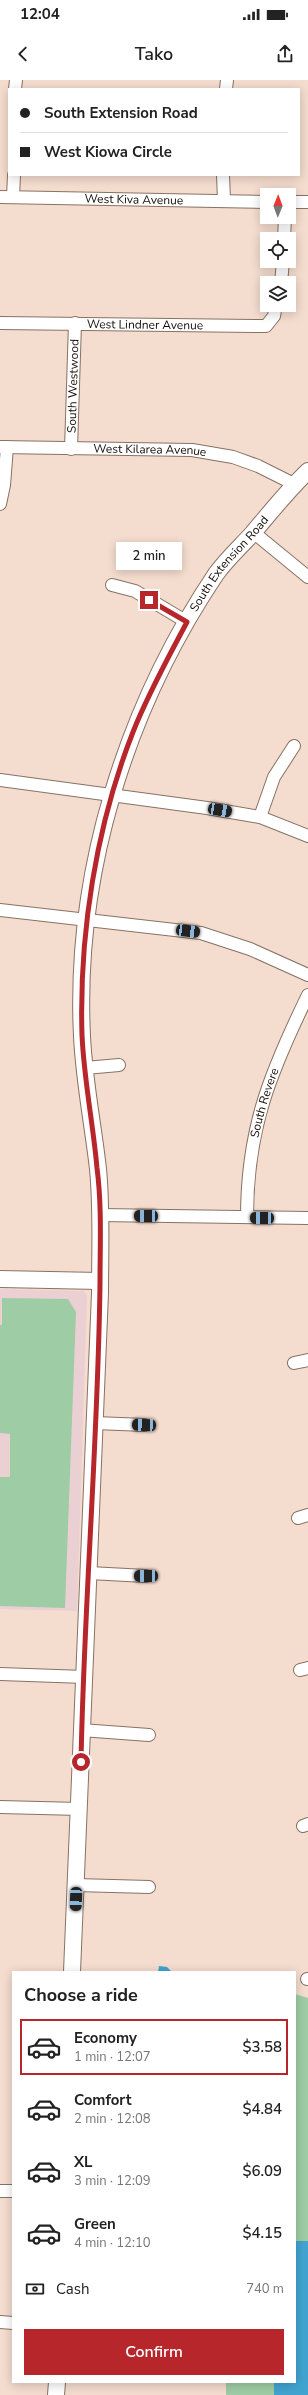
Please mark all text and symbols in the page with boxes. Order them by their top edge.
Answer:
text: 12:04 [20,4,60,24]
text: Tako [135,42,173,66]
icon: back [12,43,34,65]
icon: share [274,43,296,65]
text: South Extension Road [44,103,198,123]
text: West Kiowa Circle [44,142,172,162]
north arrow [260,188,296,224]
map controls [260,188,296,312]
street label: West Kiva Avenue [85,191,183,208]
button: locate [260,232,296,268]
button: layers [260,276,296,312]
street label: West Lindner Avenue [87,316,203,333]
street label: South Westwood [64,339,82,433]
street label: West Kilarea Avenue [93,440,208,460]
street label: South Extension Road [186,512,272,615]
callout: 2 min [116,542,182,570]
text: 2 min [132,547,166,565]
route end [140,591,158,609]
car [207,802,233,818]
car [175,924,201,938]
street label: South Revere [247,1066,282,1139]
car [134,1210,158,1222]
car [250,1212,274,1224]
car [132,1419,156,1431]
car [134,1570,158,1582]
route start [72,1753,90,1771]
car [70,1887,82,1911]
text: Choose a ride [24,1983,138,2007]
text: Economy [74,2028,137,2048]
icon: car [26,2029,62,2065]
text: $3.58 [242,2037,282,2057]
text: 1 min · 12:07 [74,2048,150,2066]
text: Comfort [74,2090,131,2110]
icon: car [26,2091,62,2127]
text: $4.84 [242,2099,282,2119]
text: 2 min · 12:08 [74,2110,150,2128]
text: XL [74,2152,93,2172]
icon: car [26,2153,62,2189]
text: $6.09 [242,2161,282,2181]
text: 3 min · 12:09 [74,2172,150,2190]
text: Green [74,2214,116,2234]
icon: car [26,2215,62,2251]
text: $4.15 [242,2223,282,2243]
text: 4 min · 12:10 [74,2234,150,2252]
icon: cash [24,2278,46,2300]
text: Cash [56,2279,90,2299]
text: 740 m [246,2280,284,2298]
button: Confirm [24,2329,284,2375]

